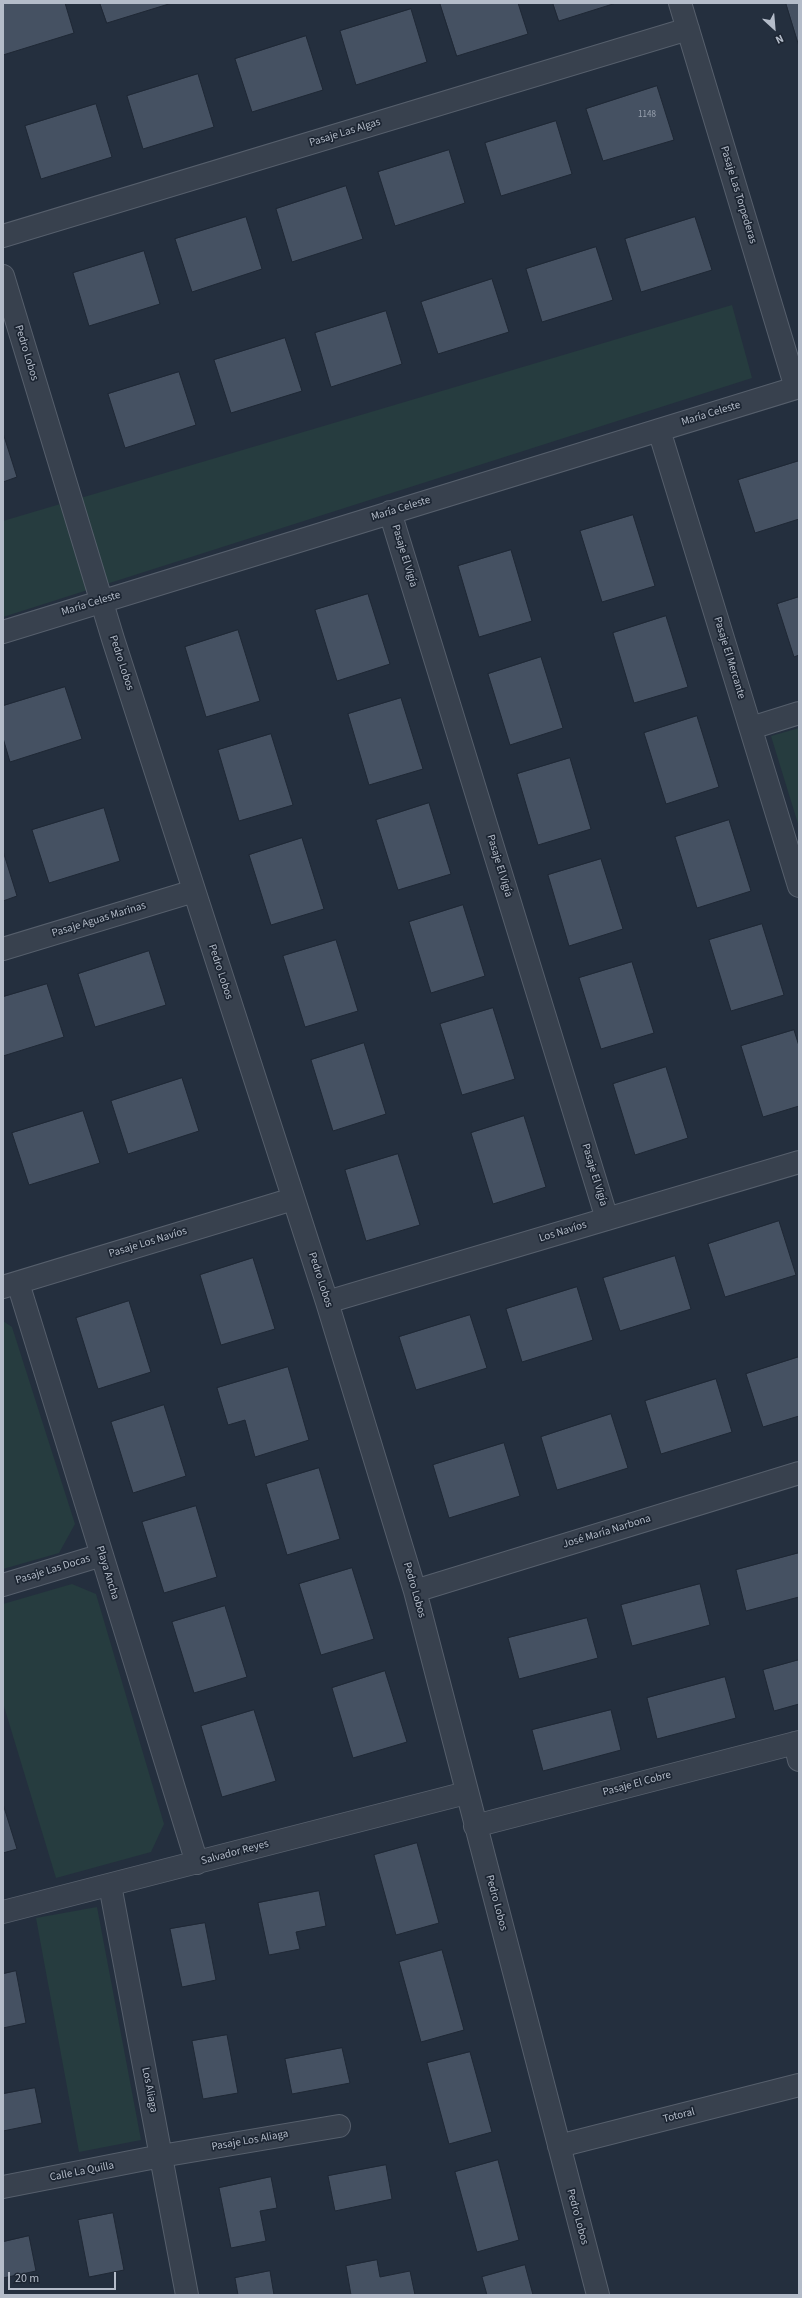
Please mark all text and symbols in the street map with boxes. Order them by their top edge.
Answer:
north arrow [754,8,794,48]
text: N [773,31,786,48]
house number: 1148 [638,110,656,120]
street label: Pasaje Las Algas [308,116,382,150]
street label: Pasaje Las Torpederas [717,145,759,245]
street label: Pedro Lobos [11,324,41,382]
street label: María Celeste [680,399,742,429]
street label: María Celeste [370,494,432,524]
street label: Pasaje El Vigía [388,523,420,589]
street label: María Celeste [60,589,122,619]
street label: Pasaje El Mercante [710,615,748,701]
street label: Pedro Lobos [106,634,136,692]
street label: Pasaje El Vigía [483,833,515,899]
street label: Pasaje Aguas Marinas [50,899,148,941]
street label: Pedro Lobos [205,943,235,1001]
street label: Pasaje El Vigía [578,1142,610,1208]
street label: Los Navíos [538,1219,588,1245]
street label: Pasaje Los Navíos [107,1225,189,1261]
street label: Pedro Lobos [305,1251,335,1309]
street label: José María Narbona [561,1512,653,1552]
street label: Playa Ancha [93,1544,121,1602]
street label: Pasaje Las Docas [14,1552,92,1588]
street label: Pedro Lobos [400,1561,428,1619]
street label: Pasaje El Cobre [601,1769,673,1799]
street label: Salvador Reyes [200,1838,270,1868]
street label: Pedro Lobos [482,1874,510,1932]
street label: Los Aliaga [138,2066,160,2114]
street label: Totoral [662,2106,696,2126]
street label: Pasaje Los Aliaga [211,2128,289,2154]
street label: Calle La Quilla [49,2159,115,2185]
street label: Pedro Lobos [563,2188,591,2246]
scale bar [10,2264,118,2290]
text: 20 m [15,2270,39,2287]

